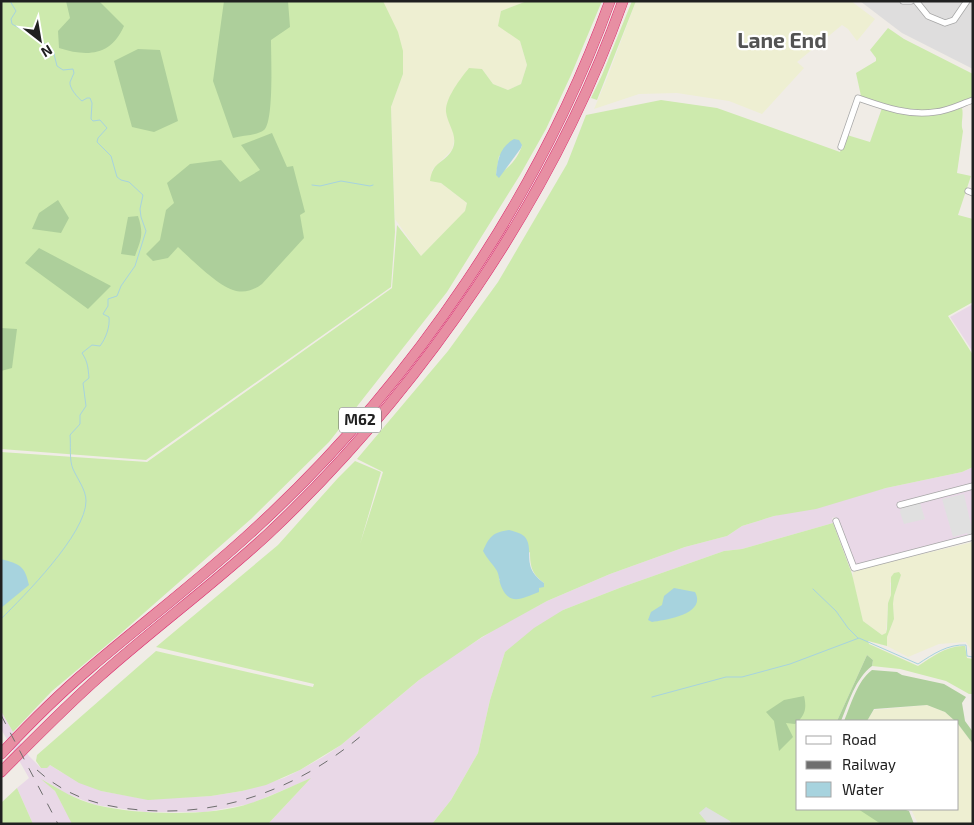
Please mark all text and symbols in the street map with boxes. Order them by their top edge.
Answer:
north arrow [15,15,65,65]
district label: Lane End [737,27,827,52]
text: N [38,42,56,61]
road number: M62 [339,408,381,432]
legend [796,720,959,810]
text: Road [842,730,877,748]
text: Railway [842,755,896,773]
text: Water [842,780,884,798]

